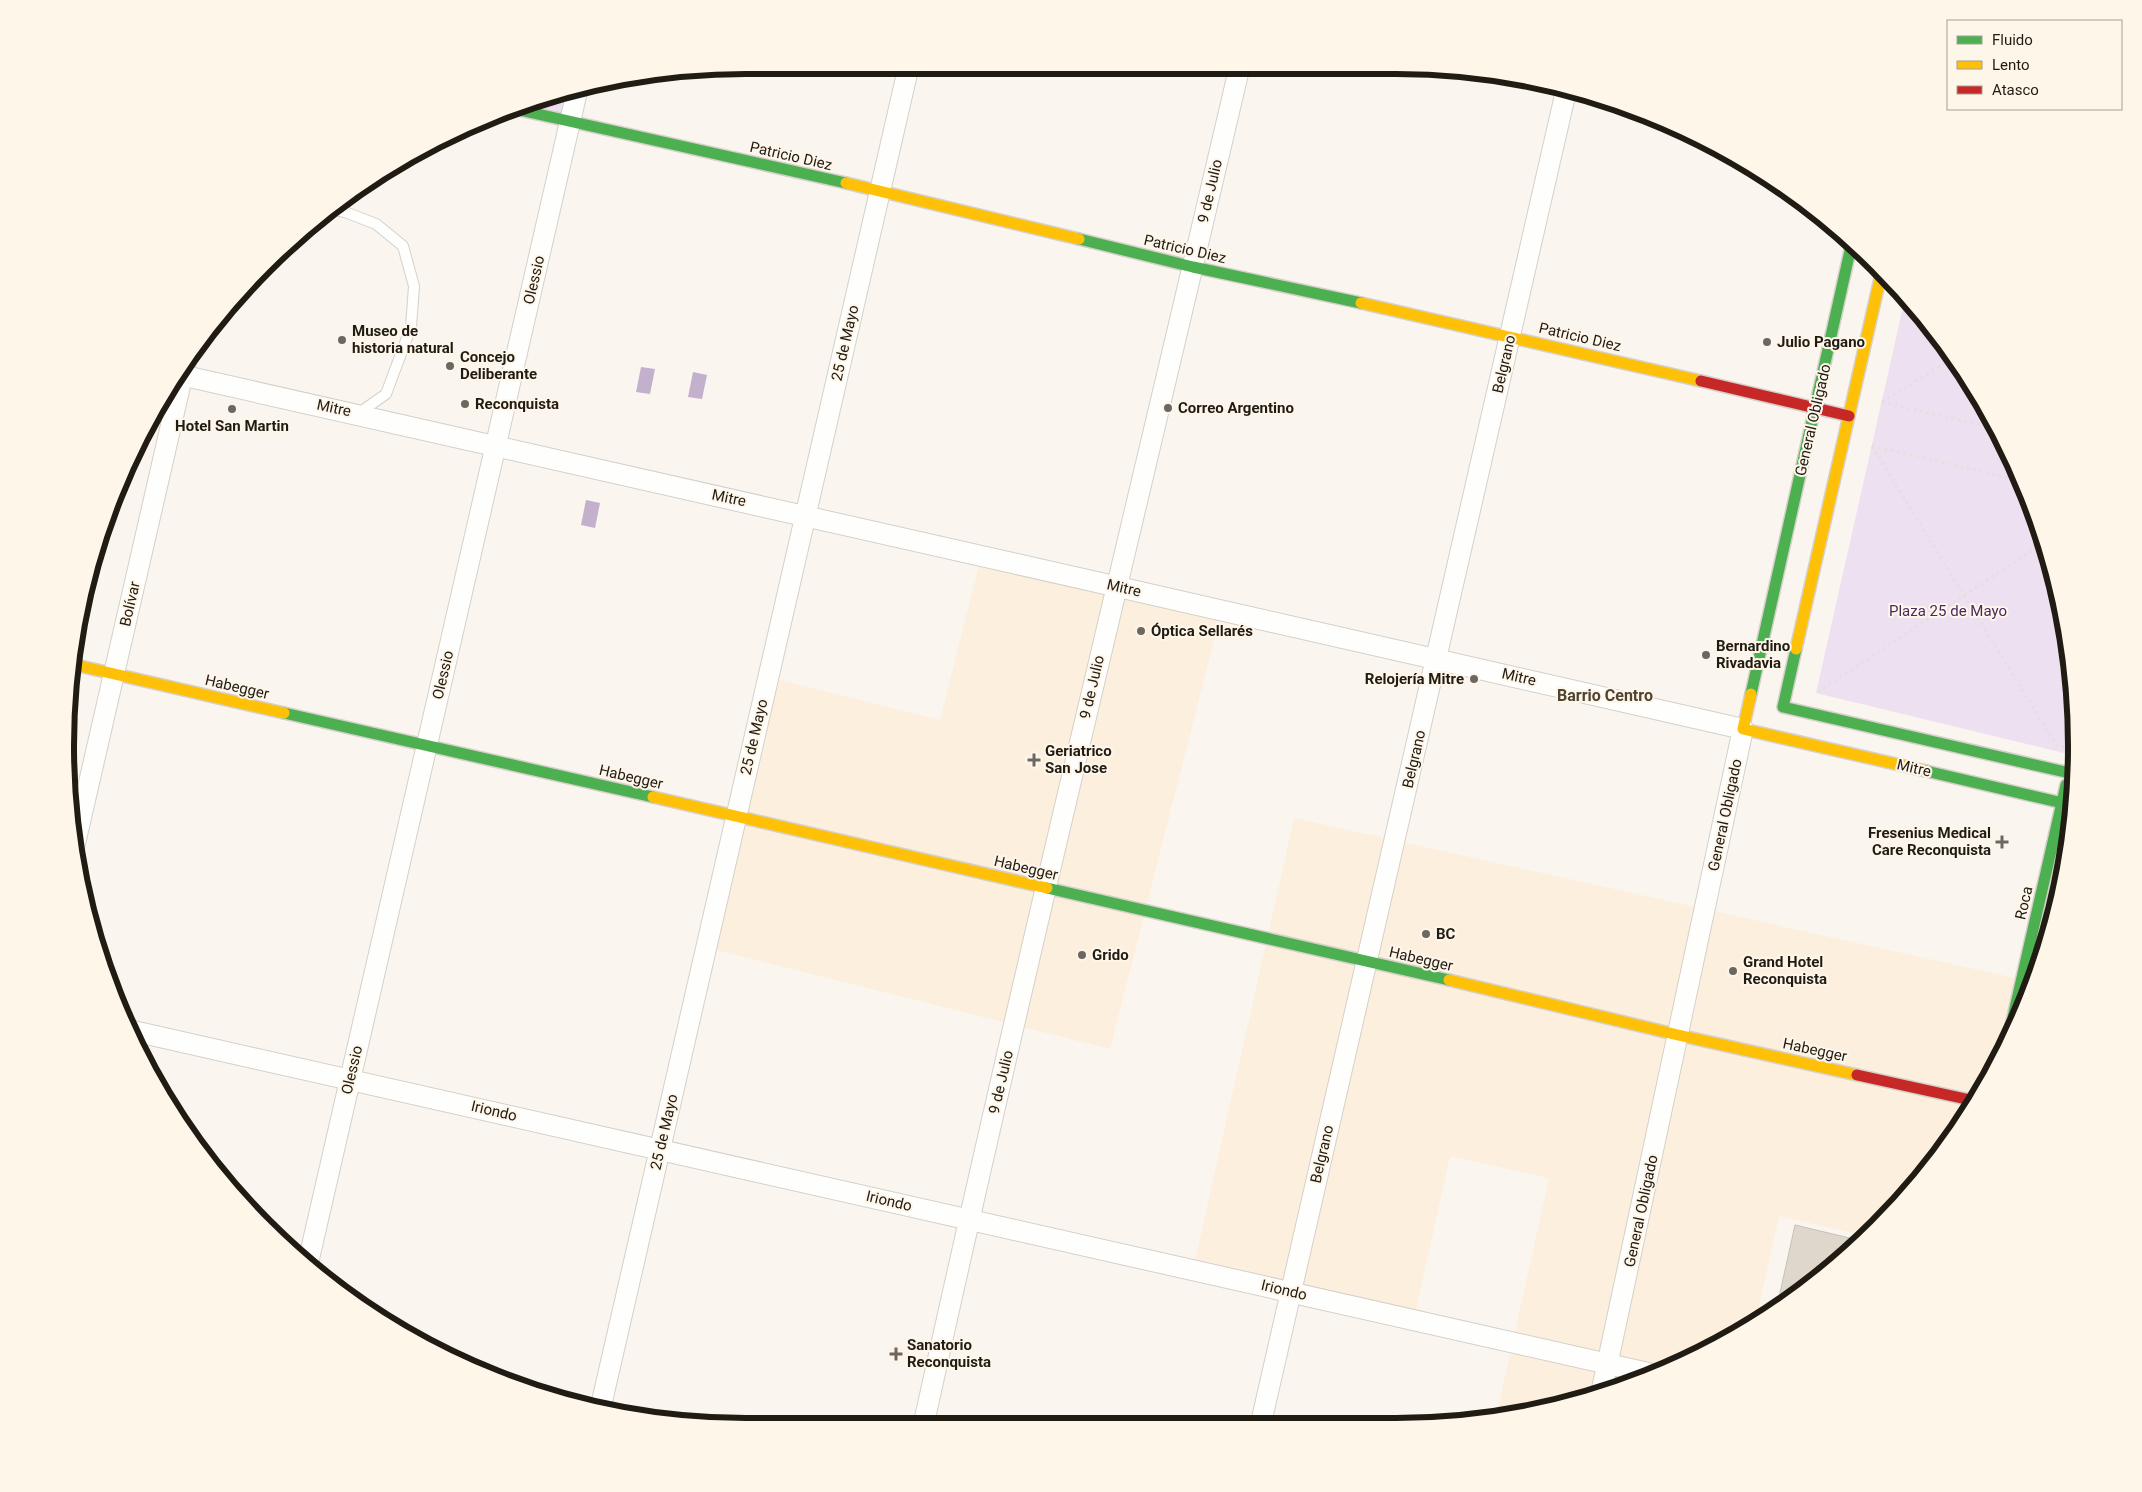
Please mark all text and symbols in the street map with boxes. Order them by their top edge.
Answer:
legend [1947,20,2122,110]
text: Fluido [1992,31,2033,49]
text: Lento [1992,56,2030,74]
text: Atasco [1992,81,2039,99]
street label: Patricio Diez [748,138,834,174]
street label: 9 de Julio [1194,157,1226,225]
street label: Patricio Diez [1142,231,1228,267]
street label: Olessio [520,254,548,306]
street label: 25 de Mayo [828,303,862,383]
street label: Patricio Diez [1537,319,1623,355]
place label: Museo de historia natural [352,322,454,357]
street label: Belgrano [1489,333,1519,395]
place label: Julio Pagano [1777,333,1865,351]
marker: Museo de historia natural [336,334,348,346]
marker: Julio Pagano [1761,336,1773,348]
place label: Concejo Deliberante [460,348,537,383]
marker: Concejo Deliberante [444,360,456,372]
street label: General Obligado [1791,362,1835,478]
place label: Reconquista [475,395,559,413]
street label: Mitre [315,396,353,420]
marker: Reconquista [459,398,471,410]
place label: Correo Argentino [1178,399,1294,417]
marker: Correo Argentino [1162,402,1174,414]
marker: Hotel San Martin [226,403,238,415]
place label: Hotel San Martin [175,417,289,435]
street label: Mitre [710,486,748,510]
street label: Mitre [1105,575,1143,601]
street label: Bolívar [116,580,144,628]
park label: Plaza 25 de Mayo [1889,602,2007,620]
place label: Óptica Sellarés [1151,622,1253,640]
marker: Óptica Sellarés [1135,625,1147,637]
place label: Bernardino Rivadavia [1716,637,1790,672]
street label: Olessio [429,649,457,701]
marker: Bernardino Rivadavia [1700,649,1712,661]
street label: 9 de Julio [1076,653,1108,721]
street label: Mitre [1500,664,1538,690]
place label: Relojería Mitre [1365,670,1464,688]
street label: Habegger [203,671,271,703]
marker: Relojería Mitre [1468,673,1480,685]
district label: Barrio Centro [1557,686,1653,705]
street label: 25 de Mayo [737,697,771,777]
street label: Belgrano [1399,728,1429,790]
place label: Geriatrico San Jose [1045,742,1112,777]
marker: Geriatrico San Jose [1027,753,1041,767]
street label: Mitre [1895,755,1933,781]
street label: General Obligado [1704,757,1746,873]
street label: Habegger [597,761,665,793]
place label: Fresenius Medical Care Reconquista [1868,824,1991,859]
marker: Fresenius Medical Care Reconquista [1995,835,2009,849]
street label: Habegger [992,852,1060,884]
street label: Roca [2011,885,2037,921]
place label: BC [1436,925,1456,943]
marker: BC [1420,928,1432,940]
street label: Habegger [1387,943,1455,975]
place label: Grido [1092,946,1129,964]
marker: Grido [1076,949,1088,961]
place label: Grand Hotel Reconquista [1743,953,1827,988]
marker: Grand Hotel Reconquista [1727,965,1739,977]
street label: Habegger [1781,1034,1849,1066]
street label: Olessio [338,1044,366,1096]
street label: 9 de Julio [985,1048,1017,1116]
street label: 25 de Mayo [647,1092,681,1172]
street label: Iriondo [469,1097,519,1125]
street label: Belgrano [1307,1123,1337,1185]
street label: General Obligado [1620,1153,1662,1269]
street label: Iriondo [864,1187,914,1215]
street label: Iriondo [1259,1276,1309,1304]
place label: Sanatorio Reconquista [907,1336,991,1371]
marker: Sanatorio Reconquista [889,1347,903,1361]

